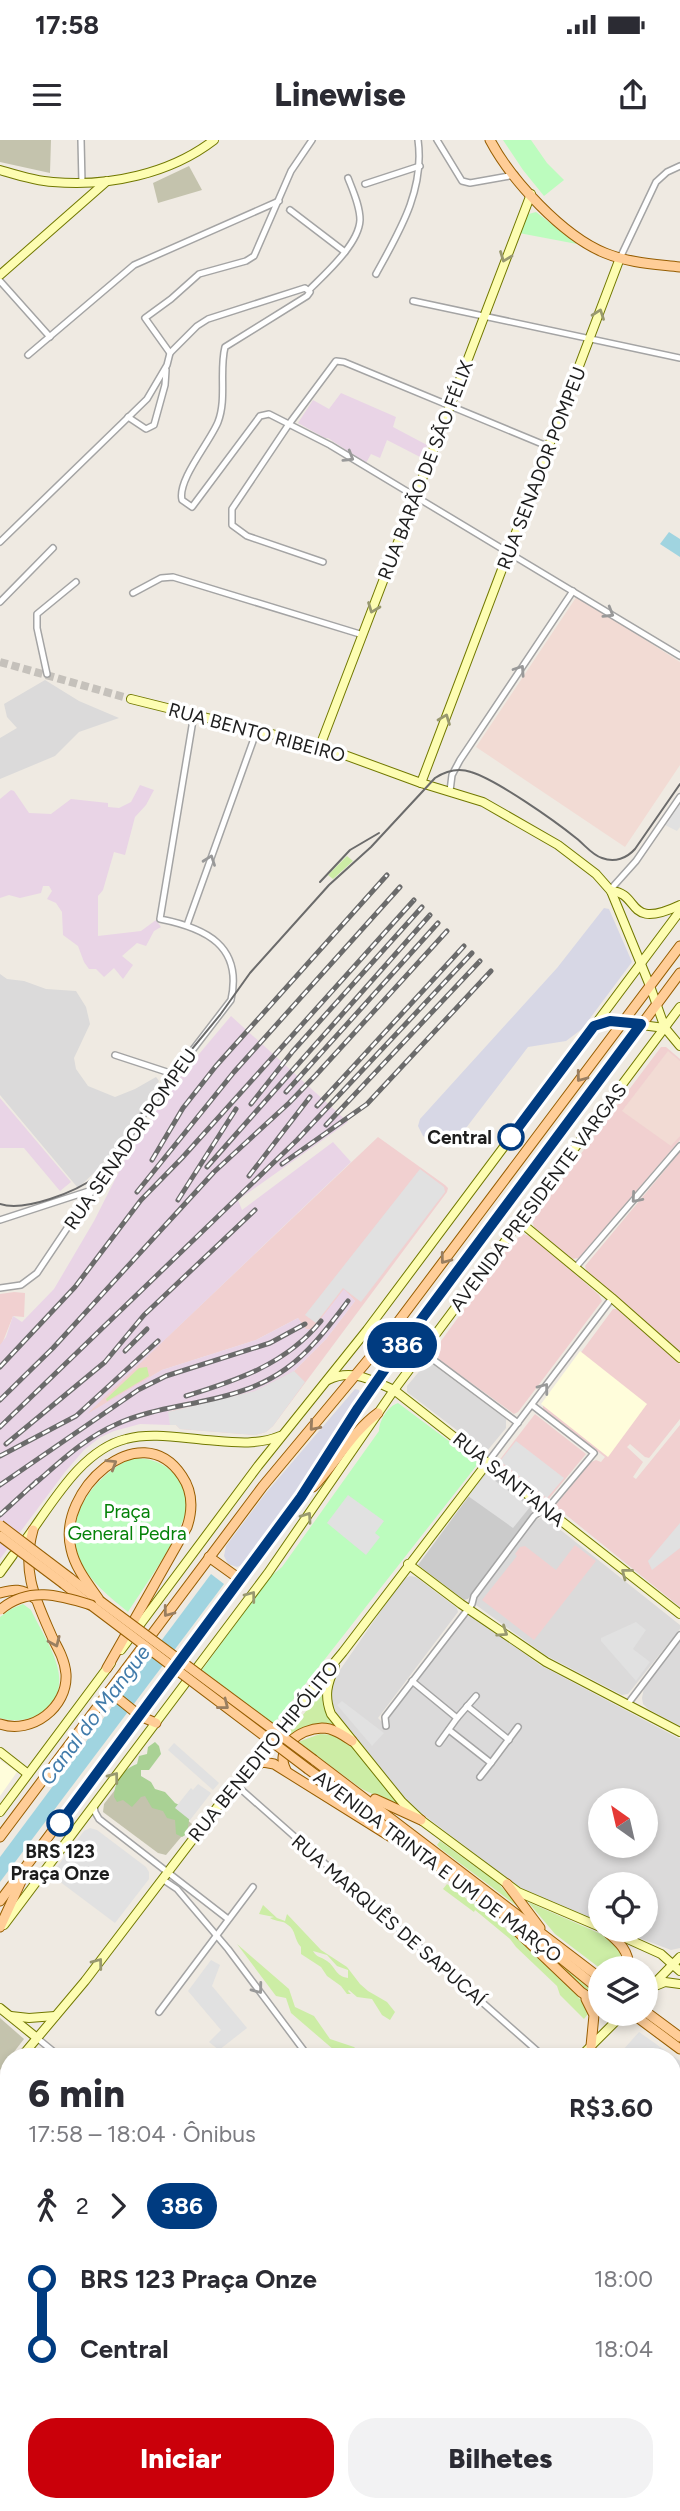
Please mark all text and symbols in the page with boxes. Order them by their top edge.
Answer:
text: 17:58 [35,9,99,41]
icon: menu [28,76,66,114]
text: Linewise [274,76,406,114]
icon: share [614,76,652,114]
one-way arrow [500,251,514,263]
one-way arrow [591,309,605,321]
street label: RUA BARÃO DE SÃO FÉLIX [373,357,478,583]
street label: RUA SENADOR POMPEU [492,364,591,573]
one-way arrow [341,449,354,462]
one-way arrow [368,601,382,613]
one-way arrow [601,604,614,617]
one-way arrow [512,665,524,678]
street label: RUA BENTO RIBEIRO [166,698,348,767]
one-way arrow [437,714,451,726]
one-way arrow [202,855,216,867]
street label: RUA SENADOR POMPEU [59,1045,202,1234]
one-way arrow [577,1069,590,1082]
street label: AVENIDA PRESIDENTE VARGAS [445,1079,632,1316]
marker: Central [498,1124,524,1150]
place label: Central [427,1126,492,1149]
one-way arrow [632,1189,644,1202]
one-way arrow [441,1252,454,1264]
line badge: 386 [362,1322,442,1368]
text: 386 [381,1330,423,1359]
one-way arrow [536,1384,548,1396]
one-way arrow [310,1418,322,1431]
street label: RUA SANT'ANA [448,1427,569,1531]
one-way arrow [105,1459,118,1472]
park label: Praça General Pedra [67,1500,187,1545]
one-way arrow [299,1512,311,1525]
one-way arrow [621,1568,633,1581]
one-way arrow [243,1591,256,1604]
one-way arrow [164,1604,176,1617]
one-way arrow [496,1624,509,1637]
one-way arrow [47,1635,61,1647]
water label: Canal do Mangue [34,1640,156,1789]
street label: RUA BENEDITO HIPÓLITO [184,1657,343,1846]
one-way arrow [216,1696,228,1709]
street label: AVENIDA TRINTA E UM DE MARÇO [309,1766,566,1967]
one-way arrow [106,1773,119,1785]
north arrow [588,1788,658,1858]
map controls [588,1788,658,2026]
marker: BRS 123 Praça Onze [47,1810,73,1836]
street label: RUA MARQUÊS DE SAPUCAÍ [287,1830,491,2011]
place label: BRS 123 Praça Onze [10,1840,110,1885]
button: locate [588,1872,658,1942]
button: layers [588,1956,658,2026]
one-way arrow [89,1958,102,1971]
one-way arrow [250,1981,263,1994]
text: 6 min [28,2071,125,2117]
text: R$3.60 [569,2092,653,2124]
text: 17:58 – 18:04 · Ônibus [28,2120,256,2148]
icon: walk [28,2187,66,2225]
icon: forward [99,2187,137,2225]
text: 386 [161,2191,203,2220]
text: 2 [76,2192,89,2220]
text: BRS 123 Praça Onze [80,2263,317,2295]
text: 18:00 [594,2265,653,2293]
text: Central [80,2333,169,2365]
text: 18:04 [595,2335,653,2363]
button: Iniciar [28,2418,334,2498]
button: Bilhetes [348,2418,653,2498]

